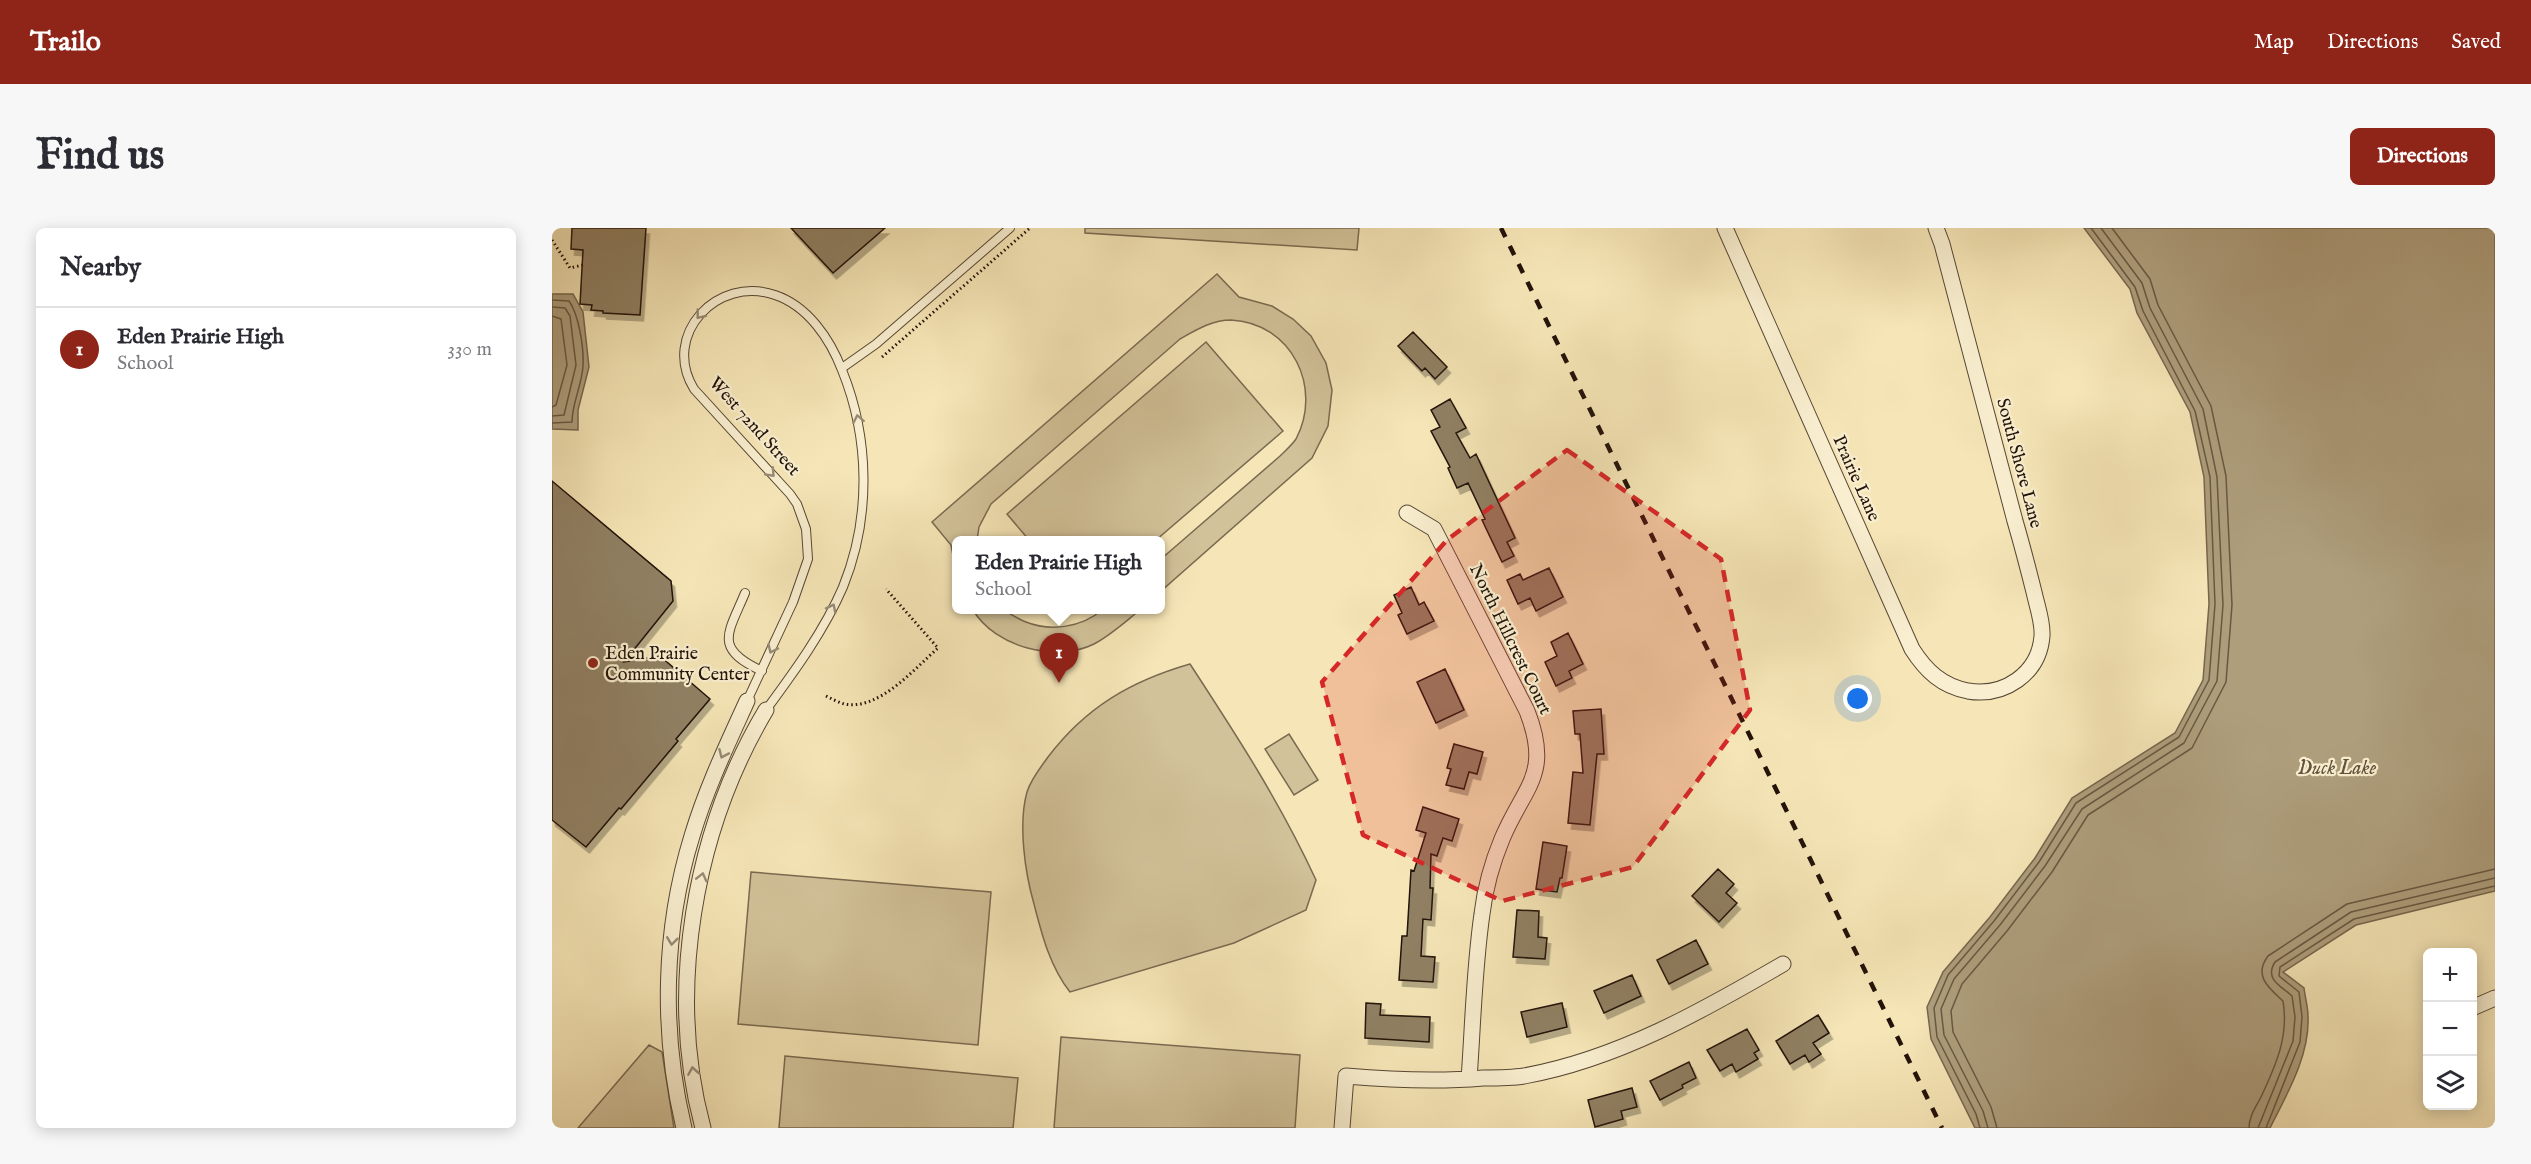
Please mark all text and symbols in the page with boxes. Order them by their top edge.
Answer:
text: Trailo [30,25,101,60]
text: Map [2254,29,2294,56]
text: Directions [2327,29,2418,56]
text: Saved [2451,29,2501,56]
button: Directions [2350,128,2495,185]
text: Find us [36,130,164,183]
text: Nearby [60,251,141,284]
one-way arrow [697,308,708,319]
text: Eden Prairie High [117,323,284,351]
text: 1 [76,337,83,362]
text: 330 m [447,337,492,362]
text: School [117,351,173,376]
street label: West 72nd Street [703,373,804,481]
street label: South Shore Lane [1990,396,2047,531]
one-way arrow [852,414,865,424]
street label: Prairie Lane [1826,432,1885,525]
one-way arrow [764,467,775,477]
popup [952,536,1165,614]
text: Eden Prairie High [975,549,1142,577]
street label: North Hillcrest Court [1463,561,1556,719]
text: School [975,577,1031,602]
one-way arrow [825,604,836,614]
pin: 1 [1040,634,1078,683]
place label: Eden Prairie Community Center [605,643,750,687]
one-way arrow [767,643,779,654]
marker: Eden Prairie Community Center [586,656,600,670]
your location [1843,684,1872,713]
one-way arrow [719,748,731,759]
water label: Duck Lake [2298,756,2376,781]
one-way arrow [694,872,707,882]
one-way arrow [666,937,678,946]
map controls [2423,948,2477,1110]
button: + [2423,948,2477,1002]
button: − [2423,1002,2477,1056]
button: layers [2423,1056,2477,1110]
one-way arrow [687,1066,699,1075]

